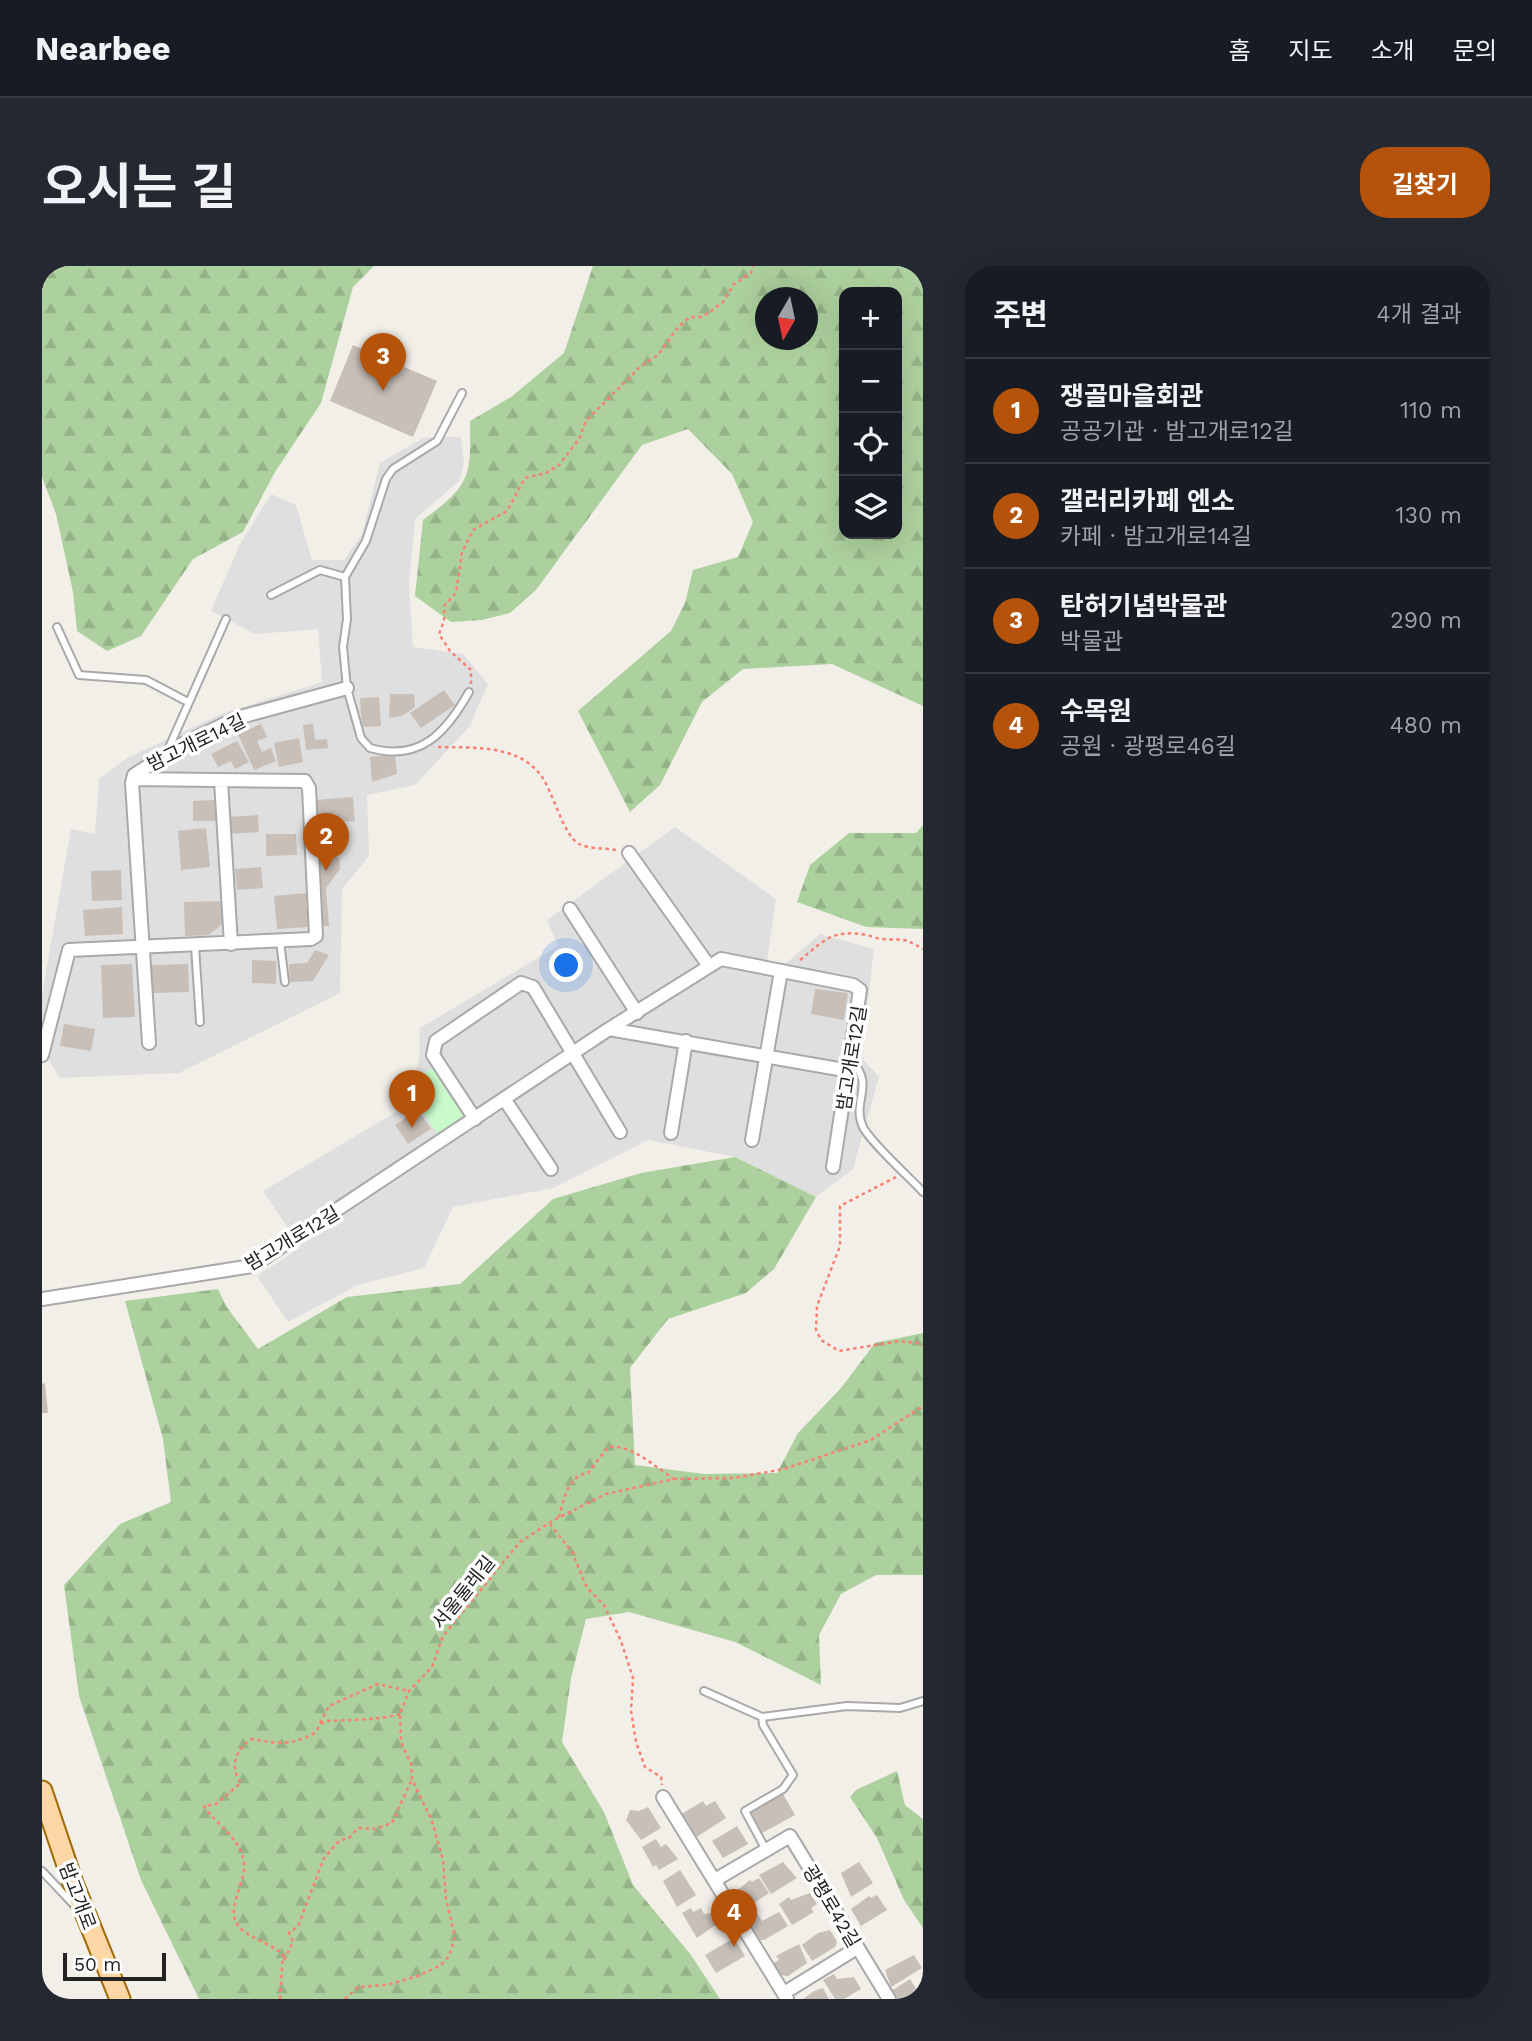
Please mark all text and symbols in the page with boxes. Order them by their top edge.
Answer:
text: Nearbee [35,29,171,68]
text: 홈 [1228,37,1250,65]
text: 지도 [1288,37,1333,65]
text: 소개 [1371,37,1415,65]
text: 문의 [1453,37,1497,65]
button: 길찾기 [1360,147,1490,218]
text: 오시는 길 [42,158,236,216]
north arrow [755,287,818,350]
map controls [839,287,902,539]
button: + [839,287,902,350]
text: 주변 [993,297,1048,332]
text: 4개 결과 [1377,301,1462,328]
pin: 3 [360,333,406,391]
button: − [839,350,902,413]
text: 쟁골마을회관 [1060,381,1204,411]
text: 1 [1011,397,1021,424]
text: 110 m [1400,397,1462,424]
button: locate [839,413,902,476]
text: 공공기관 · 밤고개로12길 [1060,418,1294,445]
button: layers [839,476,902,539]
text: 갤러리카페 엔소 [1060,486,1235,516]
text: 2 [1009,502,1023,529]
text: 130 m [1396,502,1462,529]
text: 카페 · 밤고개로14길 [1060,523,1252,550]
text: 탄허기념박물관 [1060,591,1227,621]
text: 3 [1009,607,1023,634]
text: 290 m [1390,607,1462,634]
text: 박물관 [1060,628,1123,655]
text: 수목원 [1060,696,1132,726]
street label: 밤고개로14길 [143,709,249,776]
text: 4 [1009,712,1023,739]
text: 480 m [1390,712,1462,739]
text: 공원 · 광평로46길 [1060,733,1236,760]
pin: 2 [303,813,349,871]
your location [549,948,583,982]
street label: 밤고개로12길 [832,1004,871,1112]
pin: 1 [389,1070,435,1128]
street label: 밤고개로12길 [241,1201,344,1276]
street label: 서울둘레길 [427,1551,500,1634]
street label: 밤고개로 [54,1859,101,1933]
street label: 광평로42길 [798,1861,865,1952]
pin: 4 [711,1889,757,1947]
scale bar [63,1950,166,1982]
text: 50 m [74,1953,121,1976]

